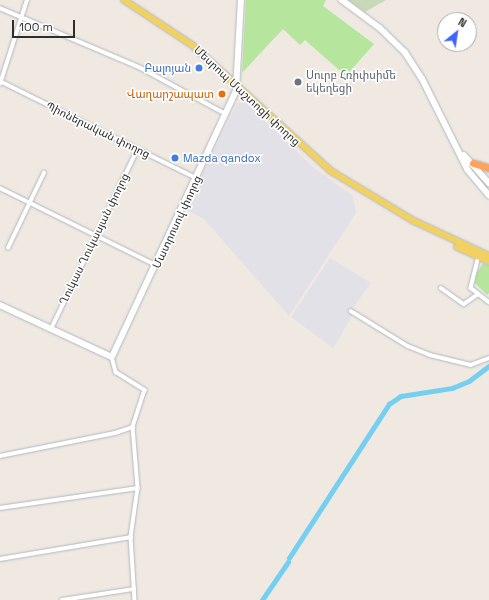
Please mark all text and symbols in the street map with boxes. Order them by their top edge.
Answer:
scale bar [14,12,77,38]
north arrow [437,12,477,52]
text: N [456,15,469,30]
text: 100 m [19,19,53,35]
street label: Մեսրոպ Մաշտոցի փողոց [191,43,303,149]
place label: Բալոյան [144,61,191,75]
marker: Բալոյան [194,63,204,73]
place label: Սուրբ Հռիփսիմե եկեղեցի [306,69,396,95]
marker: Սուրբ Հռիփսիմե եկեղեցի [293,77,303,87]
place label: Վաղարշապատ [127,87,214,101]
marker: Վաղարշապատ [217,89,227,99]
street label: Պիոներական փողոց [44,99,152,161]
place label: Mazda qandox [183,151,261,165]
marker: Mazda qandox [170,153,180,163]
street label: Ղուկաս Ղուկասյան փողոց [56,171,132,307]
street label: Մատրոսով փողոց [150,174,204,270]

